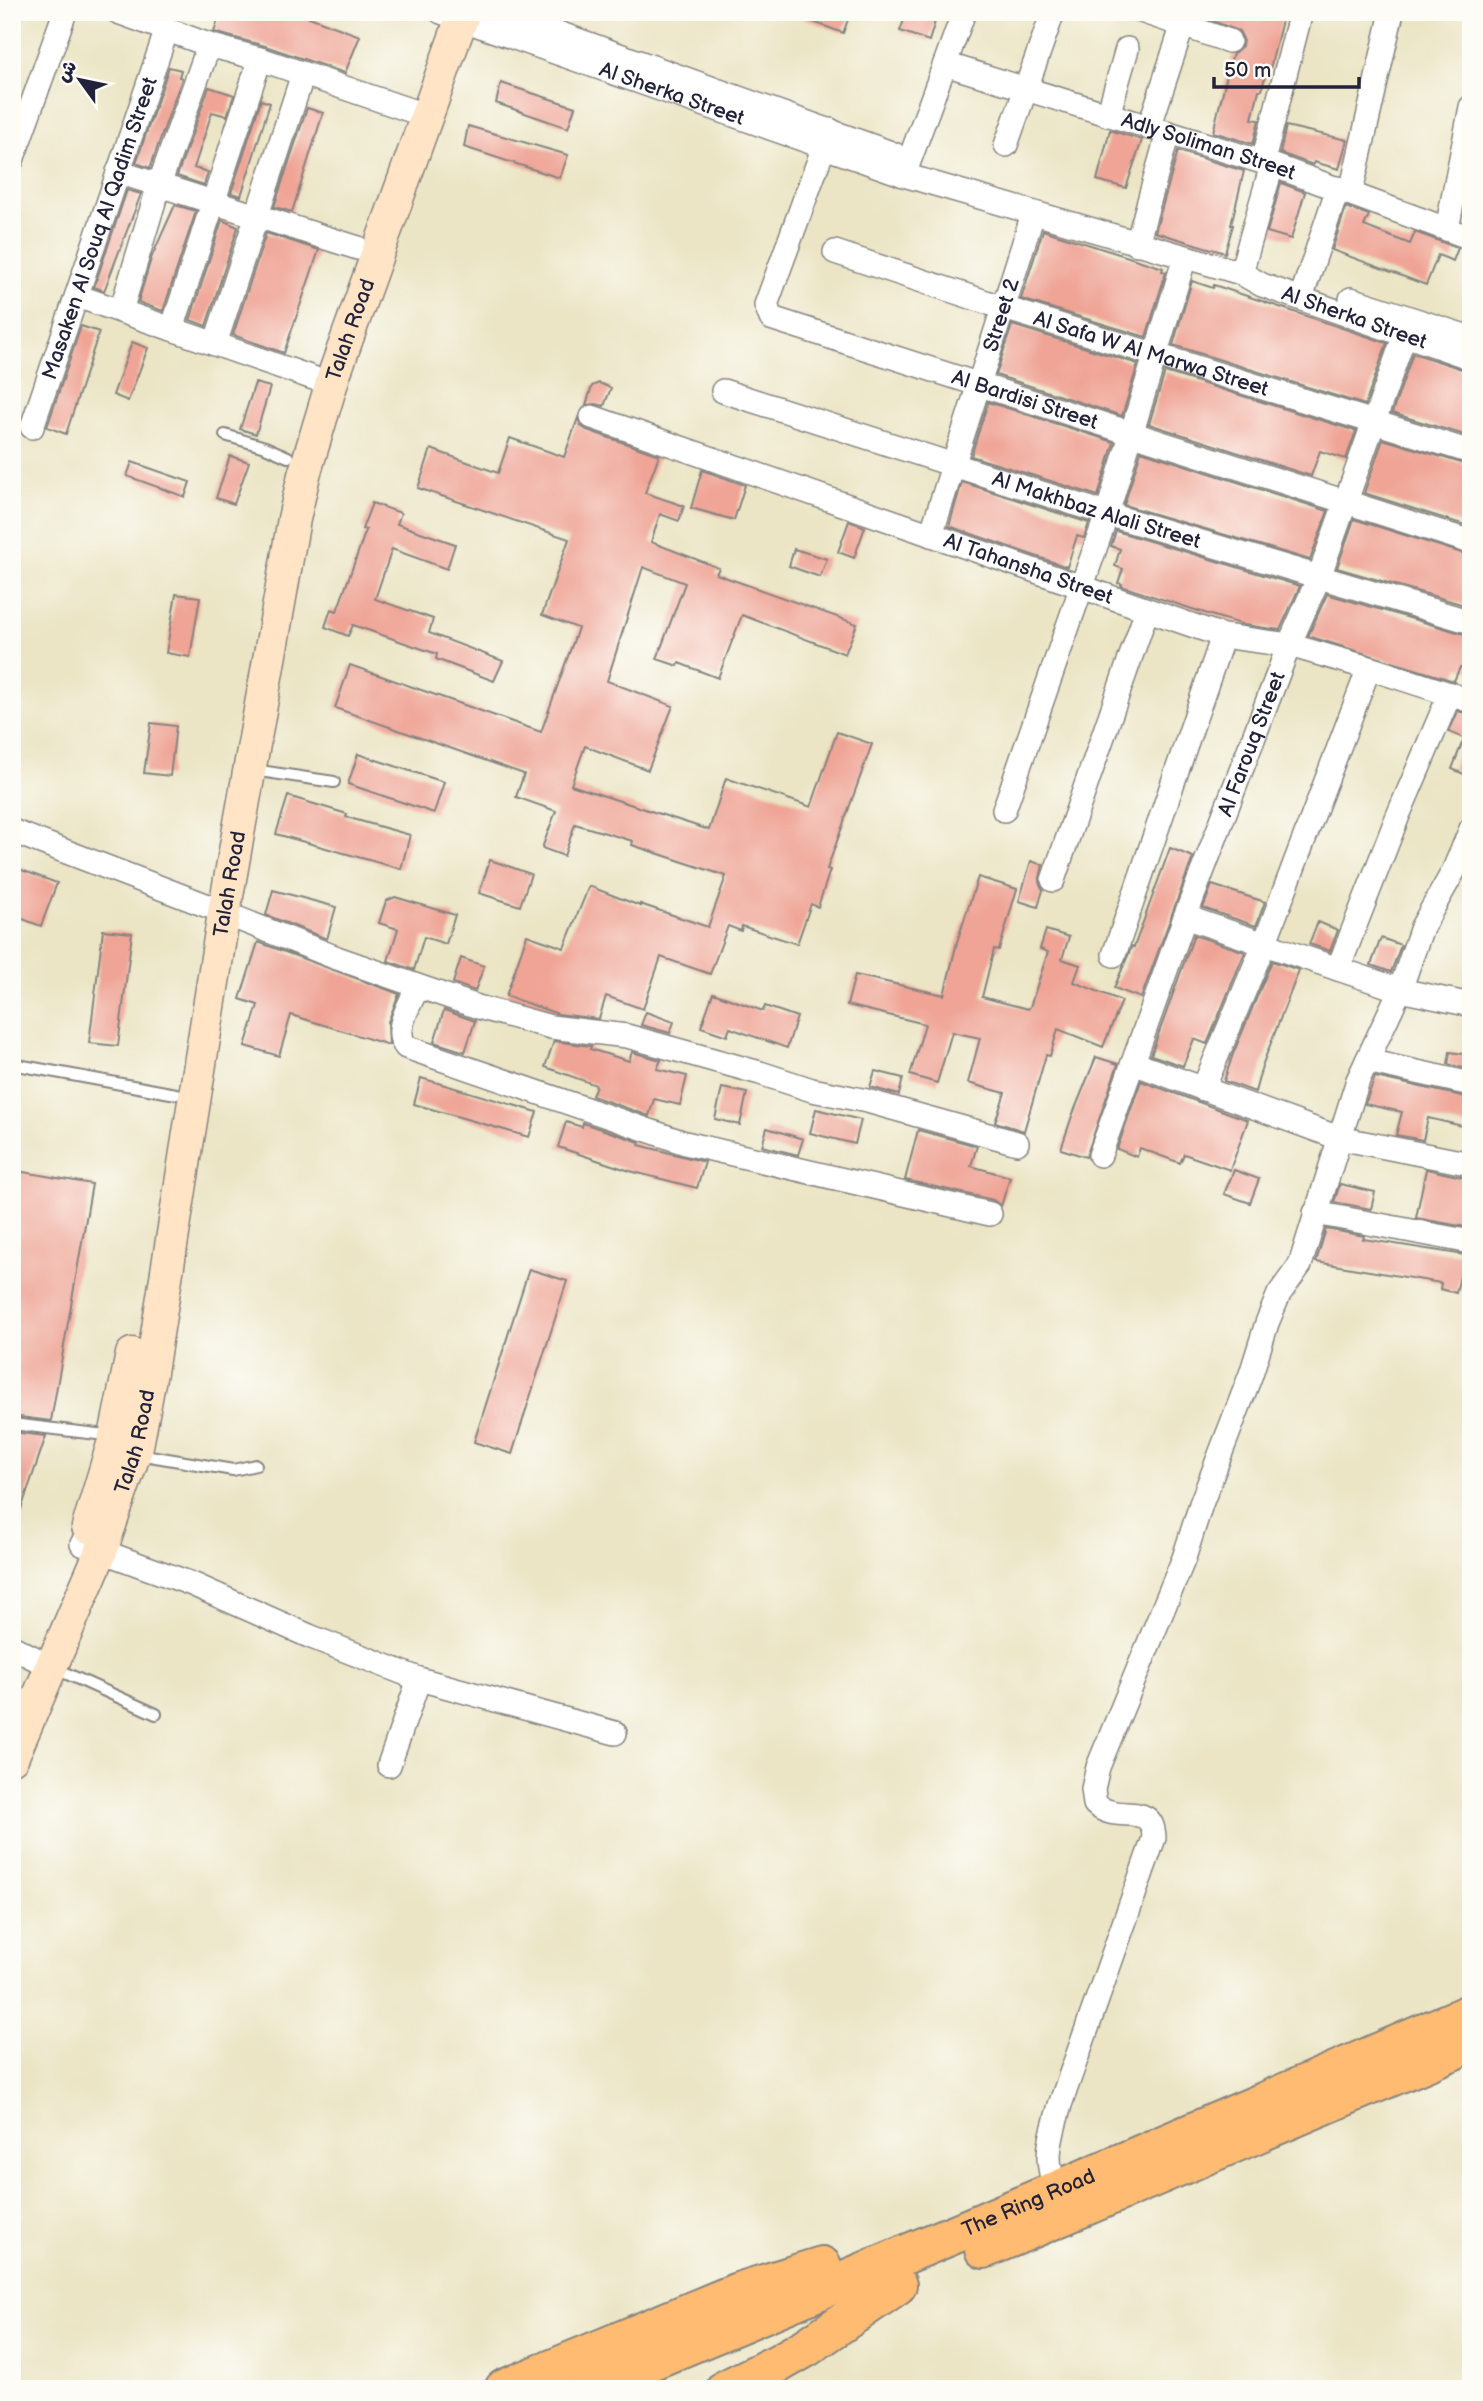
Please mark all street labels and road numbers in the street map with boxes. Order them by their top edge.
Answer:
street label: Al Sherka Street [596,56,748,131]
street label: Masaken Al Souq Al Qadim Street [37,73,163,383]
street label: Adly Soliman Street [1119,107,1300,185]
street label: Street 2 [978,274,1025,355]
street label: Talah Road [321,275,380,384]
street label: Al Sherka Street [1279,280,1431,354]
street label: Al Safa W Al Marwa Street [1031,305,1272,401]
street label: Al Bardisi Street [949,364,1102,435]
street label: Al Makhbaz Alali Street [989,466,1204,554]
street label: Al Tahansha Street [941,528,1117,610]
street label: Al Farouq Street [1212,668,1290,820]
street label: Talah Road [208,829,251,939]
street label: Talah Road [109,1388,160,1497]
street label: The Ring Road [958,2163,1099,2242]

